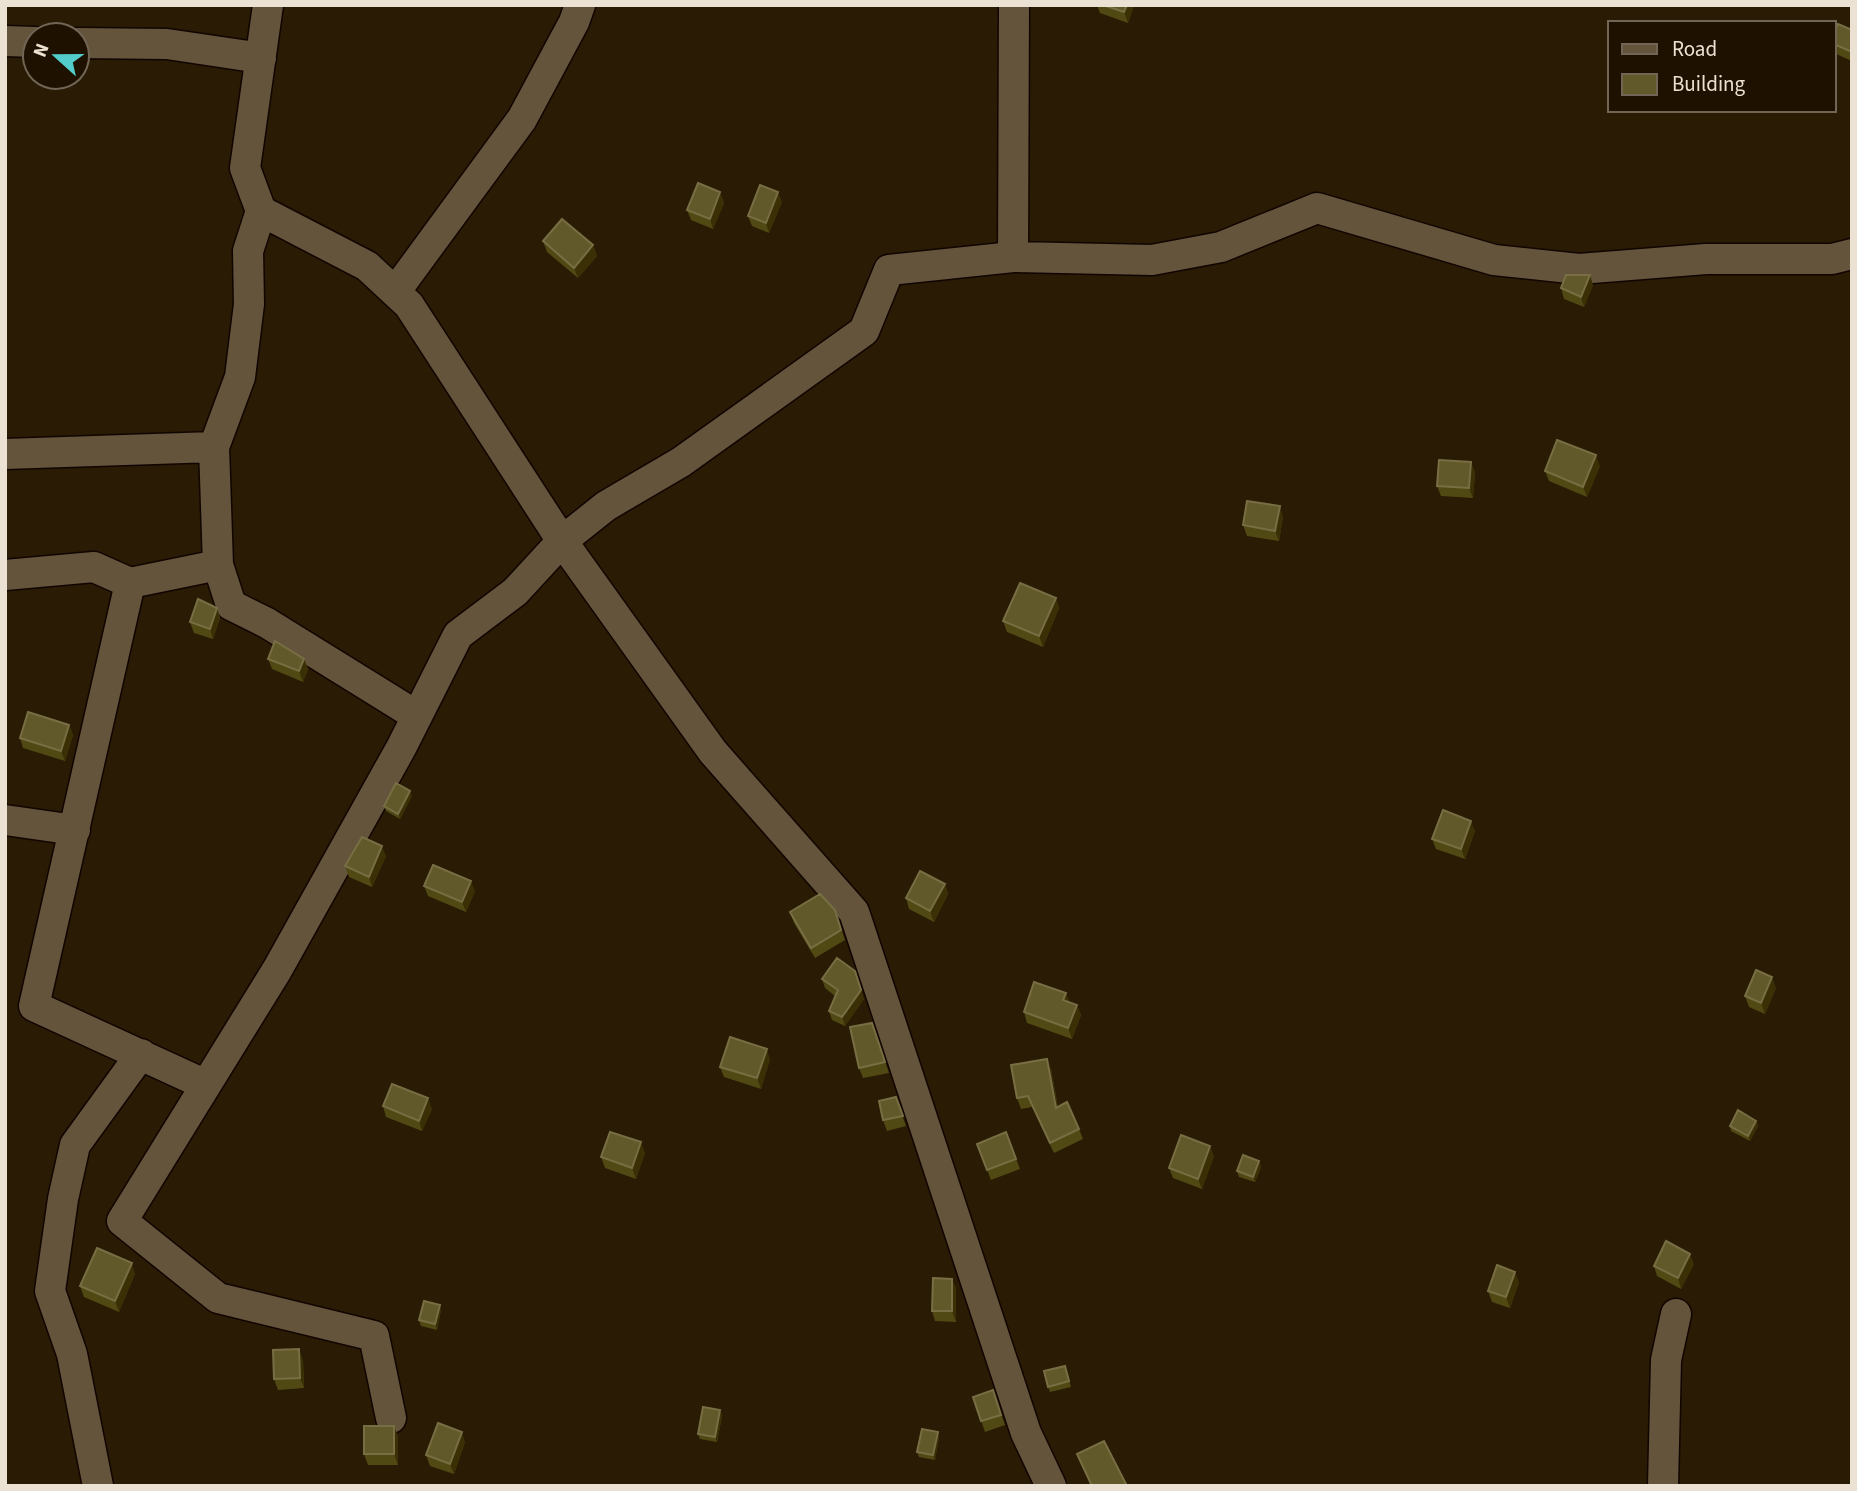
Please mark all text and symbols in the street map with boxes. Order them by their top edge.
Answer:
north arrow [21,21,91,91]
legend [1608,21,1836,112]
text: Road [1672,34,1717,64]
text: N [27,40,56,61]
text: Building [1672,69,1746,99]

